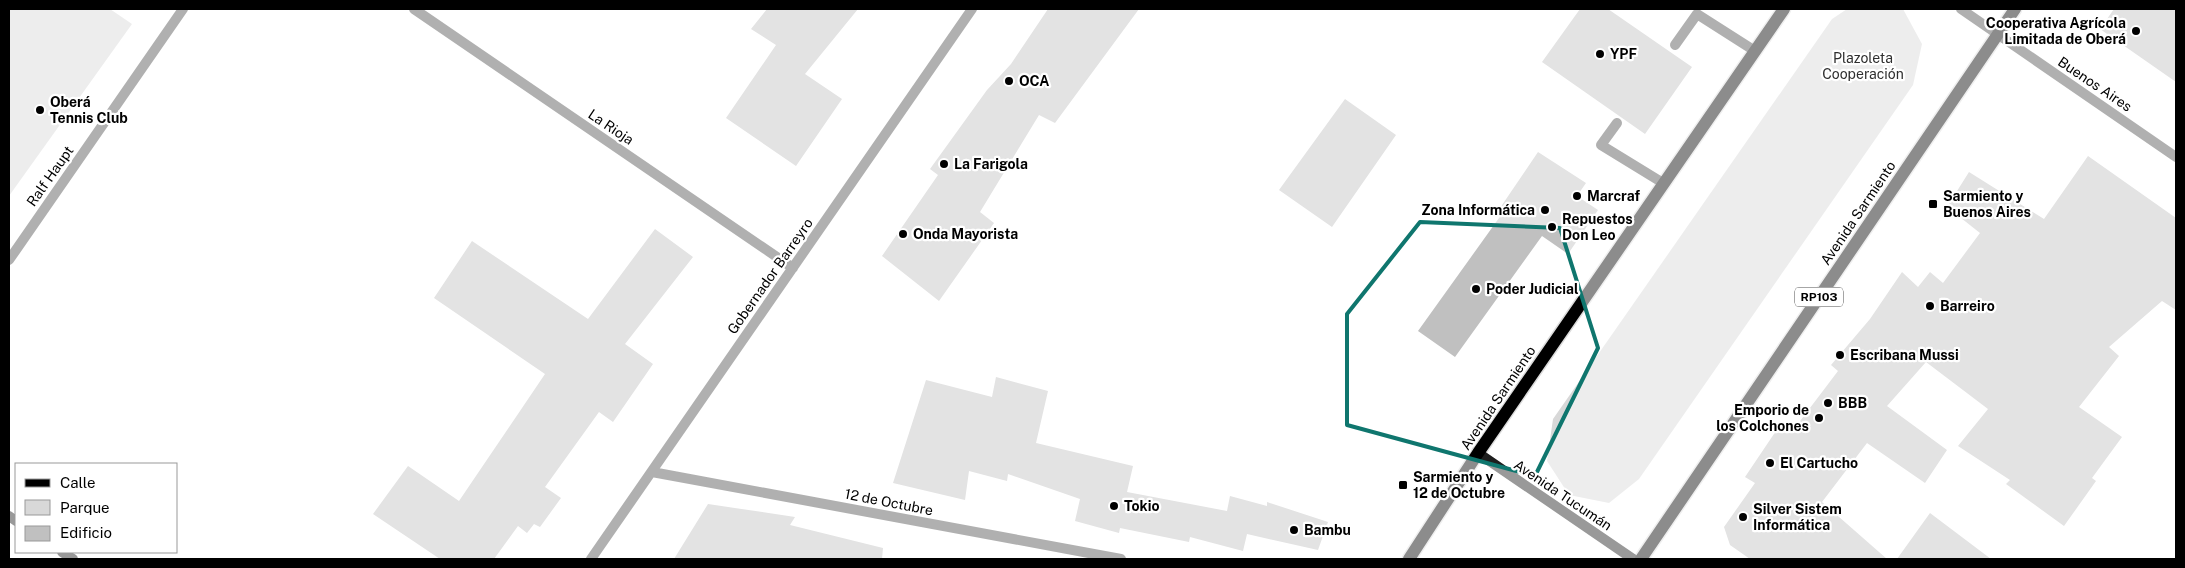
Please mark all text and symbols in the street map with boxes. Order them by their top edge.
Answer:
place label: Cooperativa Agrícola Limitada de Oberá [1986,15,2126,47]
marker: Cooperativa Agrícola Limitada de Oberá [2130,25,2142,37]
place label: YPF [1610,46,1637,62]
marker: YPF [1594,48,1606,60]
park label: Plazoleta Cooperación [1822,50,1904,82]
street label: Buenos Aires [2055,53,2135,115]
place label: OCA [1019,73,1049,89]
marker: OCA [1003,75,1015,87]
place label: Oberá Tennis Club [50,94,128,126]
marker: Oberá Tennis Club [34,104,46,116]
street label: La Rioja [585,106,637,148]
street label: Ralf Haupt [23,143,77,209]
place label: La Farigola [954,156,1028,172]
marker: La Farigola [938,158,950,170]
street label: Avenida Sarmiento [1817,158,1899,268]
place label: Marcraf [1587,188,1641,204]
place label: Sarmiento y Buenos Aires [1943,188,2031,220]
marker: Marcraf [1571,190,1583,202]
marker: Sarmiento y Buenos Aires [1927,198,1939,210]
place label: Zona Informática [1421,202,1535,218]
marker: Zona Informática [1539,204,1551,216]
place label: Repuestos Don Leo [1562,211,1633,243]
street label: Gobernador Barreyro [724,215,816,337]
marker: Repuestos Don Leo [1546,221,1558,233]
place label: Onda Mayorista [913,226,1018,242]
marker: Onda Mayorista [897,228,909,240]
place label: Poder Judicial [1486,281,1579,297]
marker: Poder Judicial [1470,283,1482,295]
road number: RP103 [1795,288,1843,306]
place label: Barreiro [1940,298,1995,314]
marker: Barreiro [1924,300,1936,312]
street label: Avenida Sarmiento [1457,343,1539,453]
place label: Escribana Mussi [1850,347,1959,363]
marker: Escribana Mussi [1834,349,1846,361]
place label: BBB [1838,395,1867,411]
marker: BBB [1822,397,1834,409]
place label: Emporio de los Colchones [1716,402,1809,434]
marker: Emporio de los Colchones [1813,412,1825,424]
place label: El Cartucho [1780,455,1858,471]
street label: Avenida Tucumán [1511,456,1615,534]
marker: El Cartucho [1764,457,1776,469]
legend [15,463,178,553]
place label: Sarmiento y 12 de Octubre [1413,469,1505,501]
text: Calle [60,474,96,491]
marker: Sarmiento y 12 de Octubre [1397,479,1409,491]
street label: 12 de Octubre [844,486,935,518]
place label: Tokio [1124,498,1160,514]
text: Parque [60,499,110,516]
marker: Tokio [1108,500,1120,512]
place label: Silver Sistem Informática [1753,501,1842,533]
marker: Silver Sistem Informática [1737,511,1749,523]
place label: Bambu [1304,522,1351,538]
text: Edificio [60,524,112,541]
marker: Bambu [1288,524,1300,536]

